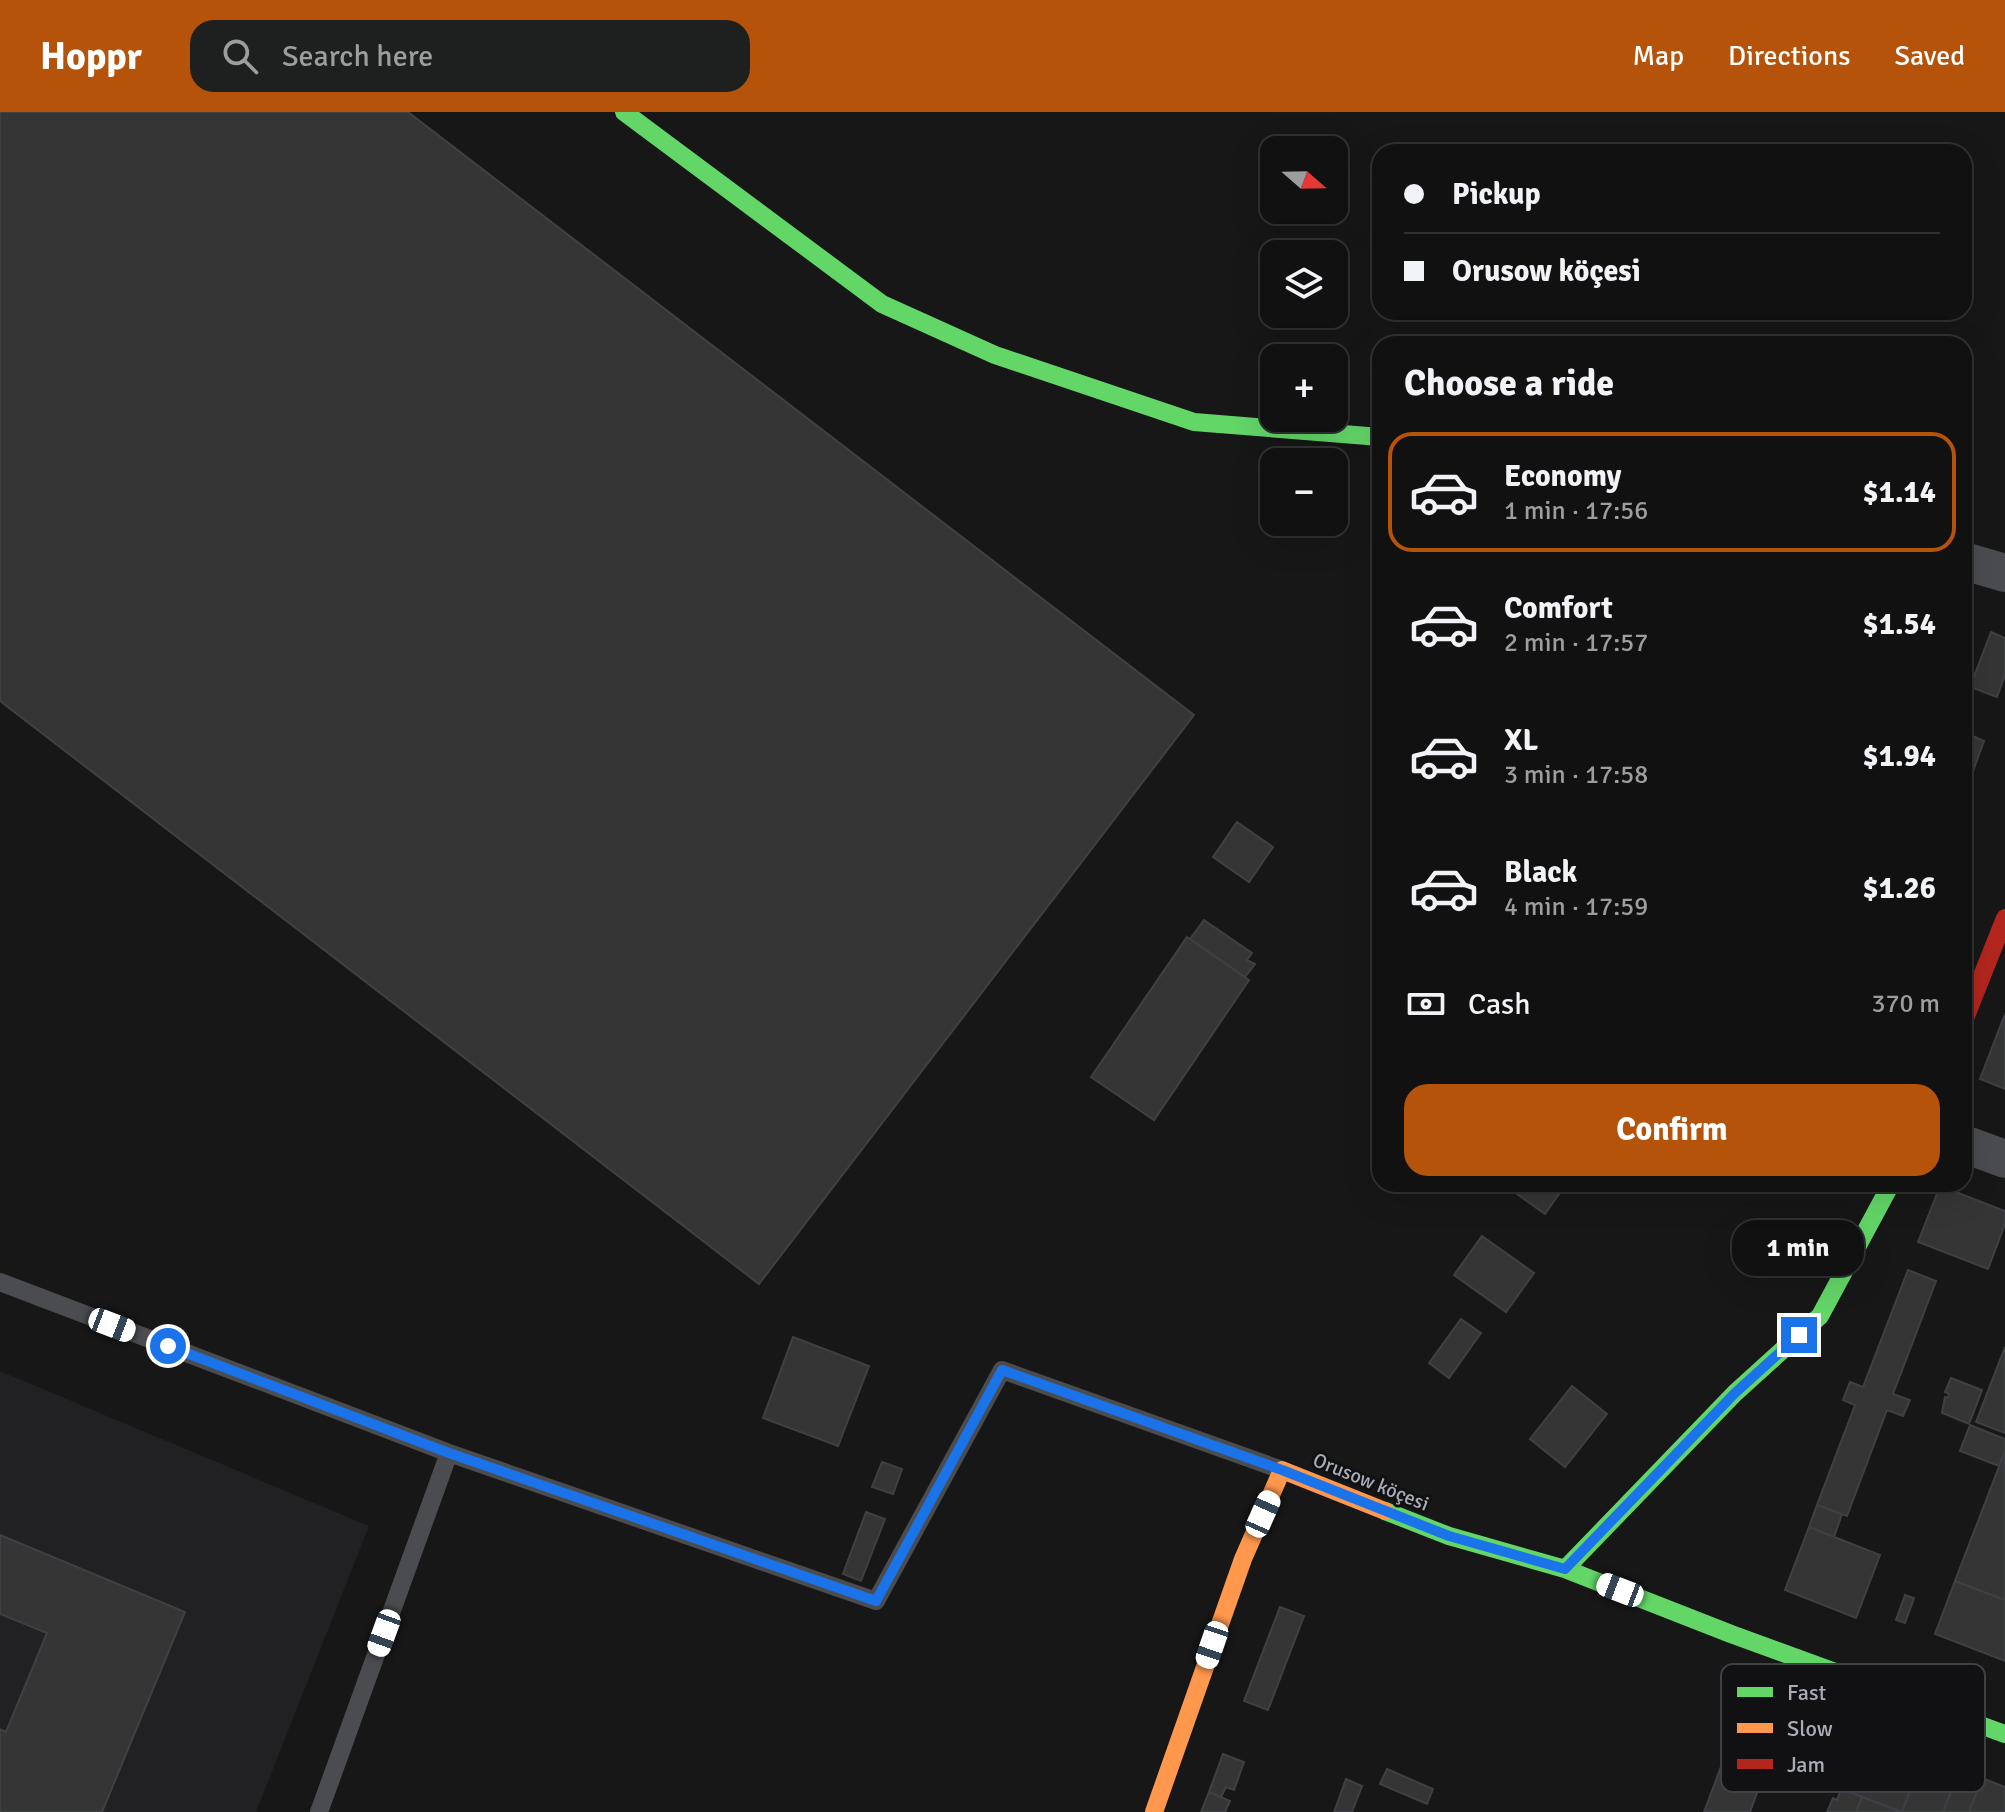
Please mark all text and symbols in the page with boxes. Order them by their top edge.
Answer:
search box [190,20,750,92]
text: Hoppr [40,33,142,80]
icon: search [218,34,262,78]
text: Search here [282,38,433,75]
text: Map [1632,39,1684,73]
text: Directions [1728,39,1850,73]
text: Saved [1894,39,1965,73]
north arrow [1260,136,1348,224]
map controls [1260,136,1348,536]
text: Pickup [1452,176,1541,213]
button: layers [1260,240,1348,328]
text: Orusow köçesi [1452,253,1641,290]
button: + [1260,344,1348,432]
text: Choose a ride [1404,361,1614,406]
button: − [1260,448,1348,536]
icon: car [1408,456,1480,528]
text: Economy [1504,458,1621,495]
text: $1.14 [1863,474,1936,511]
text: 1 min · 17:56 [1504,495,1648,527]
icon: car [1408,588,1480,660]
text: Comfort [1504,590,1613,627]
text: $1.54 [1863,606,1936,643]
text: 2 min · 17:57 [1504,627,1648,659]
icon: car [1408,720,1480,792]
text: XL [1504,722,1538,759]
text: $1.94 [1863,738,1936,775]
text: 3 min · 17:58 [1504,759,1648,791]
icon: car [1408,852,1480,924]
text: Black [1504,854,1577,891]
text: $1.26 [1863,870,1936,907]
text: 4 min · 17:59 [1504,891,1648,923]
icon: cash [1404,982,1448,1026]
text: Cash [1468,986,1531,1023]
text: 370 m [1871,988,1940,1020]
button: Confirm [1404,1084,1940,1176]
callout: 1 min [1733,1219,1865,1275]
text: 1 min [1767,1232,1829,1264]
car [85,1305,139,1345]
route end [1781,1317,1817,1353]
route start [150,1328,186,1364]
street label: Orusow köçesi [1309,1447,1433,1517]
car [1242,1487,1284,1541]
car [1593,1570,1647,1610]
car [365,1606,403,1660]
car [1193,1618,1231,1672]
legend [1721,1664,1985,1792]
text: Fast [1787,1679,1827,1706]
text: Slow [1787,1715,1833,1742]
text: Jam [1787,1751,1825,1778]

